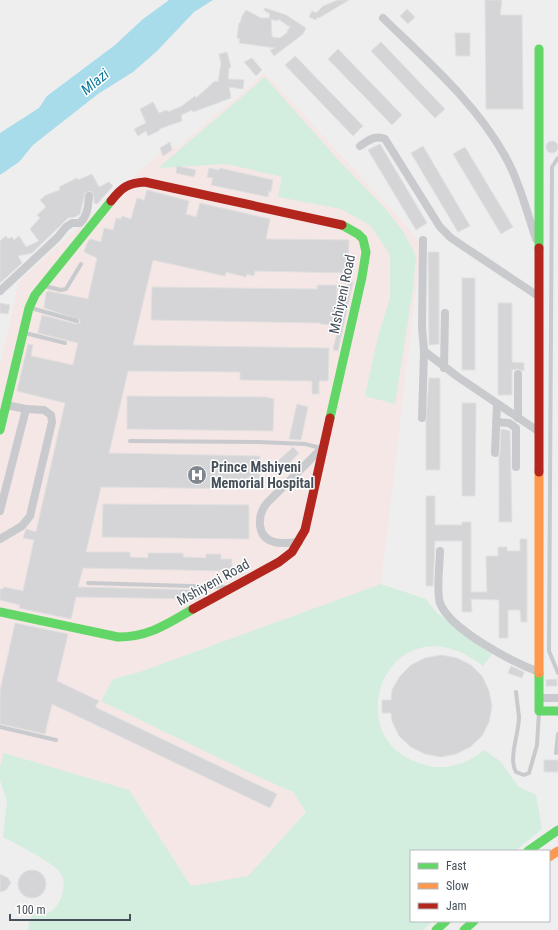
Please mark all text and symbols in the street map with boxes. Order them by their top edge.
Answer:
water label: Mlazi [77,65,113,99]
street label: Mshiyeni Road [326,253,358,335]
place label: Prince Mshiyeni Memorial Hospital [211,459,314,491]
hospital icon: Prince Mshiyeni Memorial Hospital [186,464,208,486]
street label: Mshiyeni Road [174,555,252,609]
legend [410,850,550,922]
text: Fast [446,859,467,873]
text: Slow [446,879,469,893]
scale bar [10,896,130,922]
text: Jam [446,899,467,913]
text: 100 m [16,903,46,917]

